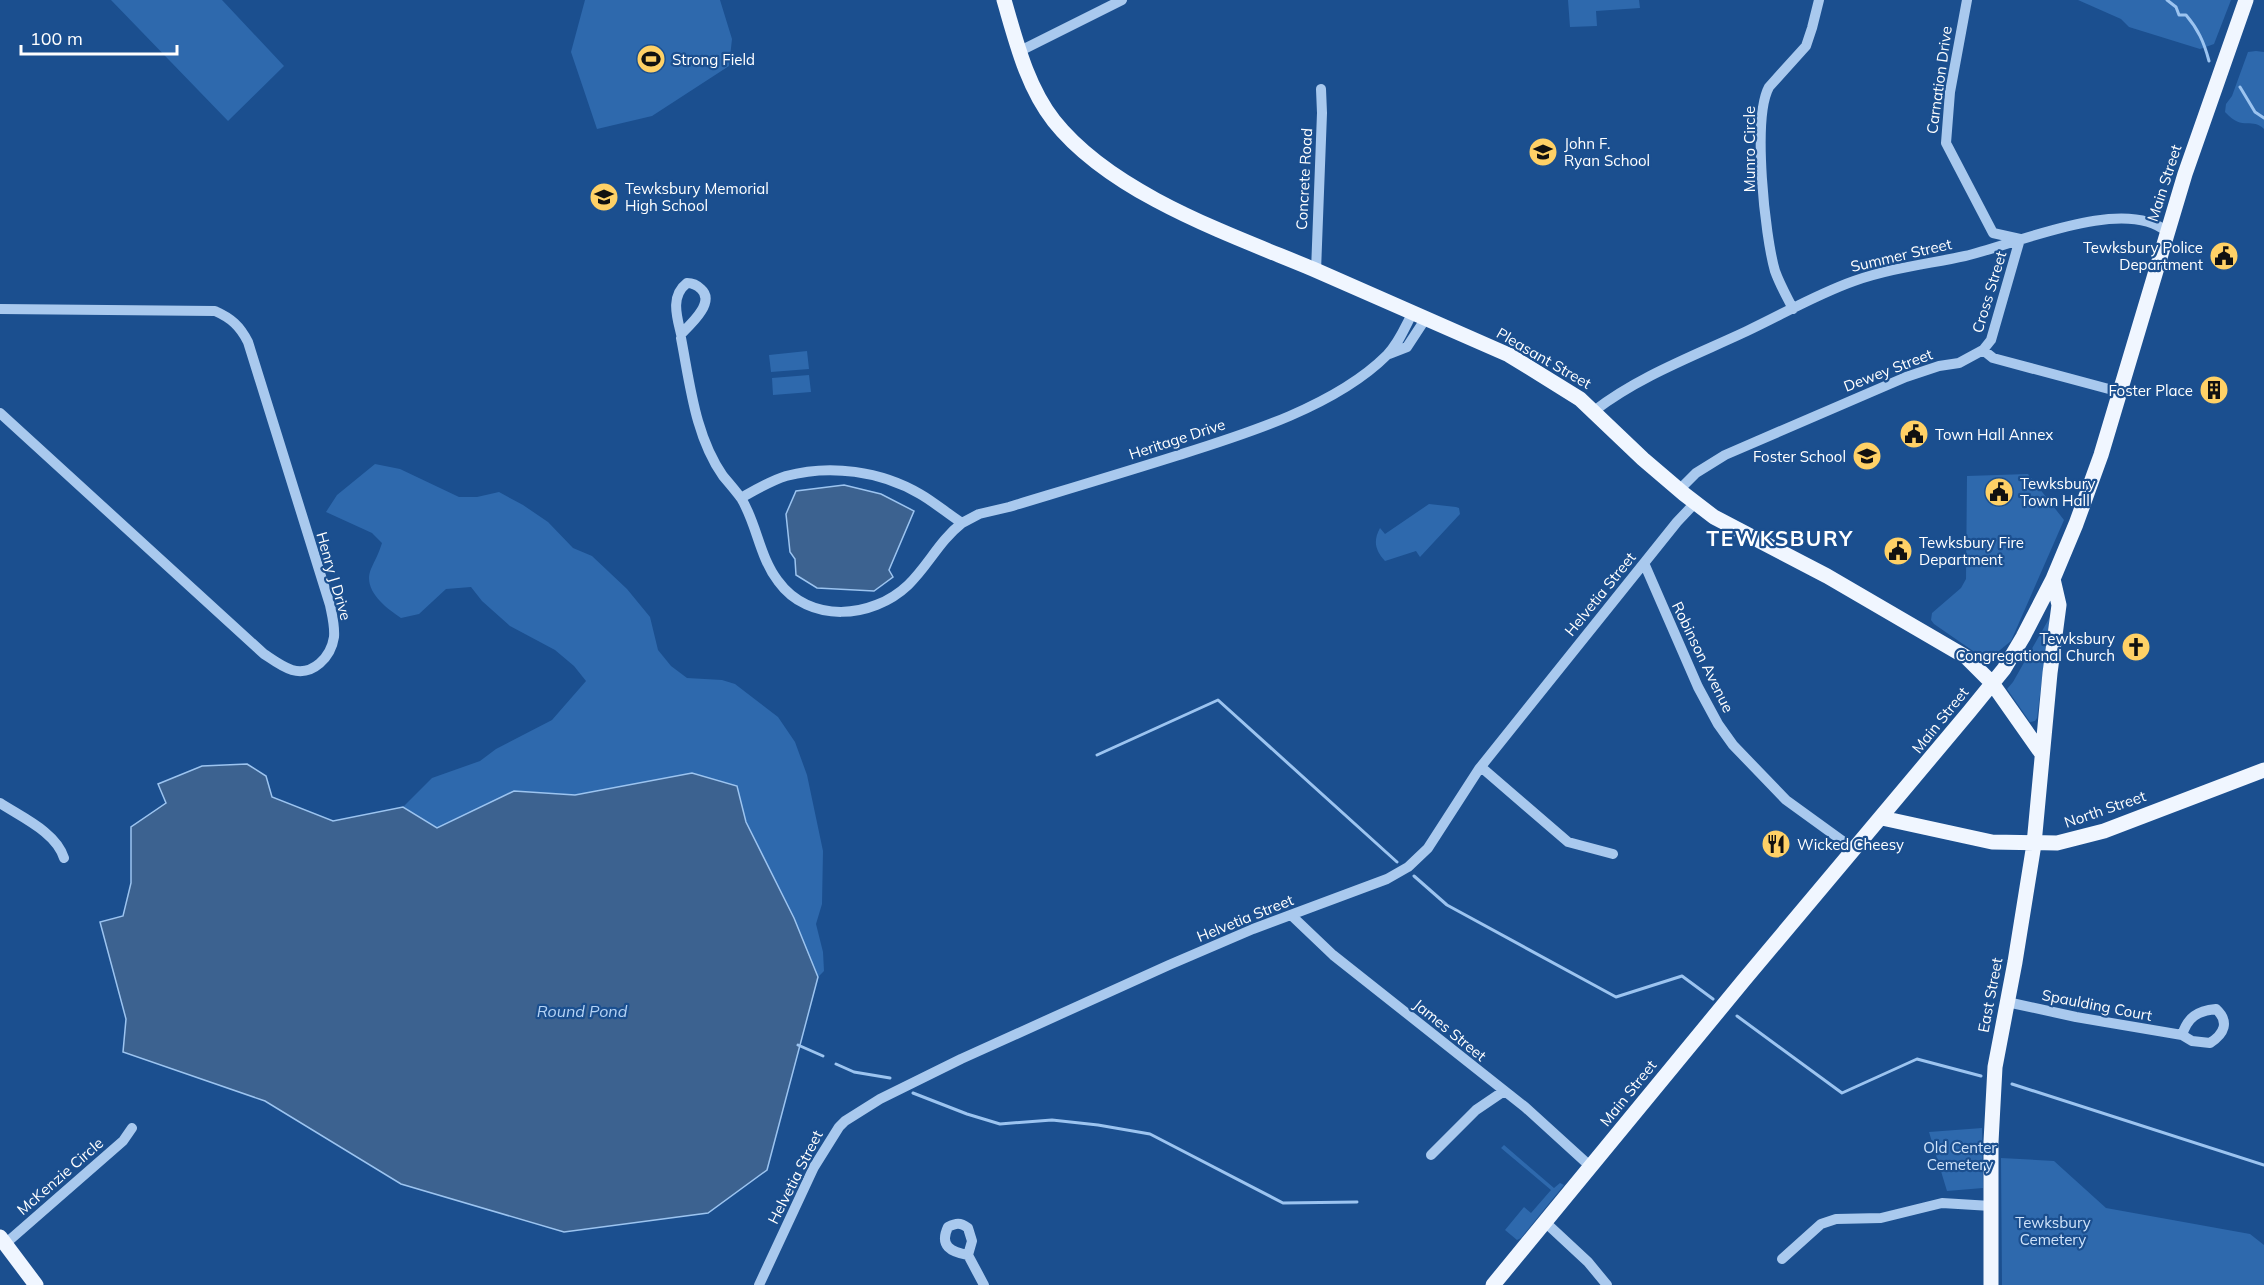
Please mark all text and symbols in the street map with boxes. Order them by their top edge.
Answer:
scale bar [21,18,177,56]
street label: Carnation Drive [1922,25,1956,135]
text: 100 m [30,27,83,50]
sports icon: Strong Field [635,43,667,75]
place label: Strong Field [672,50,755,69]
street label: Munro Circle [1740,106,1759,192]
street label: Concrete Road [1292,128,1316,230]
place label: John F. Ryan School [1564,134,1650,170]
school or university icon: John F. Ryan School [1527,136,1559,168]
street label: Main Street [2143,142,2185,224]
place label: Tewksbury Memorial High School [625,179,769,215]
school or university icon: Tewksbury Memorial High School [588,181,620,213]
street label: Summer Street [1849,234,1953,276]
place label: Tewksbury Police Department [2083,238,2203,274]
public building icon: Tewksbury Police Department [2208,240,2240,272]
street label: Cross Street [1968,249,2010,335]
street label: Pleasant Street [1493,323,1595,393]
street label: Dewey Street [1841,344,1935,396]
building icon: Foster Place [2198,374,2230,406]
place label: Foster Place [2108,381,2193,400]
street label: Heritage Drive [1126,414,1228,464]
public building icon: Town Hall Annex [1898,418,1930,450]
place label: Town Hall Annex [1935,425,2053,444]
school or university icon: Foster School [1851,440,1883,472]
place label: Foster School [1753,447,1846,466]
place label: Tewksbury Town Hall [2020,474,2096,510]
public building icon: Tewksbury Town Hall [1983,476,2015,508]
district label: TEWKSBURY [1706,525,1854,551]
street label: Henry J Drive [312,529,356,623]
place label: Tewksbury Fire Department [1919,533,2024,569]
public building icon: Tewksbury Fire Department [1882,535,1914,567]
street label: Helvetia Street [1560,548,1640,640]
street label: Robinson Avenue [1668,598,1738,716]
place label: Tewksbury Congregational Church [1955,629,2115,665]
church icon: Tewksbury Congregational Church [2120,631,2152,663]
street label: Main Street [1908,683,1972,757]
street label: North Street [2062,786,2148,832]
restaurant icon: Wicked Cheesy [1760,828,1792,860]
place label: Wicked Cheesy [1797,835,1904,854]
street label: Helvetia Street [1194,890,1296,946]
street label: East Street [1973,956,2007,1034]
street label: Spaulding Court [2040,985,2154,1025]
street label: James Street [1410,995,1490,1065]
water label: Round Pond [537,1001,628,1021]
street label: Main Street [1596,1056,1660,1130]
street label: Helvetia Street [763,1127,827,1227]
street label: McKenzie Circle [13,1133,107,1219]
park label: Old Center Cemetery [1923,1138,1997,1174]
park label: Tewksbury Cemetery [2015,1213,2091,1249]

